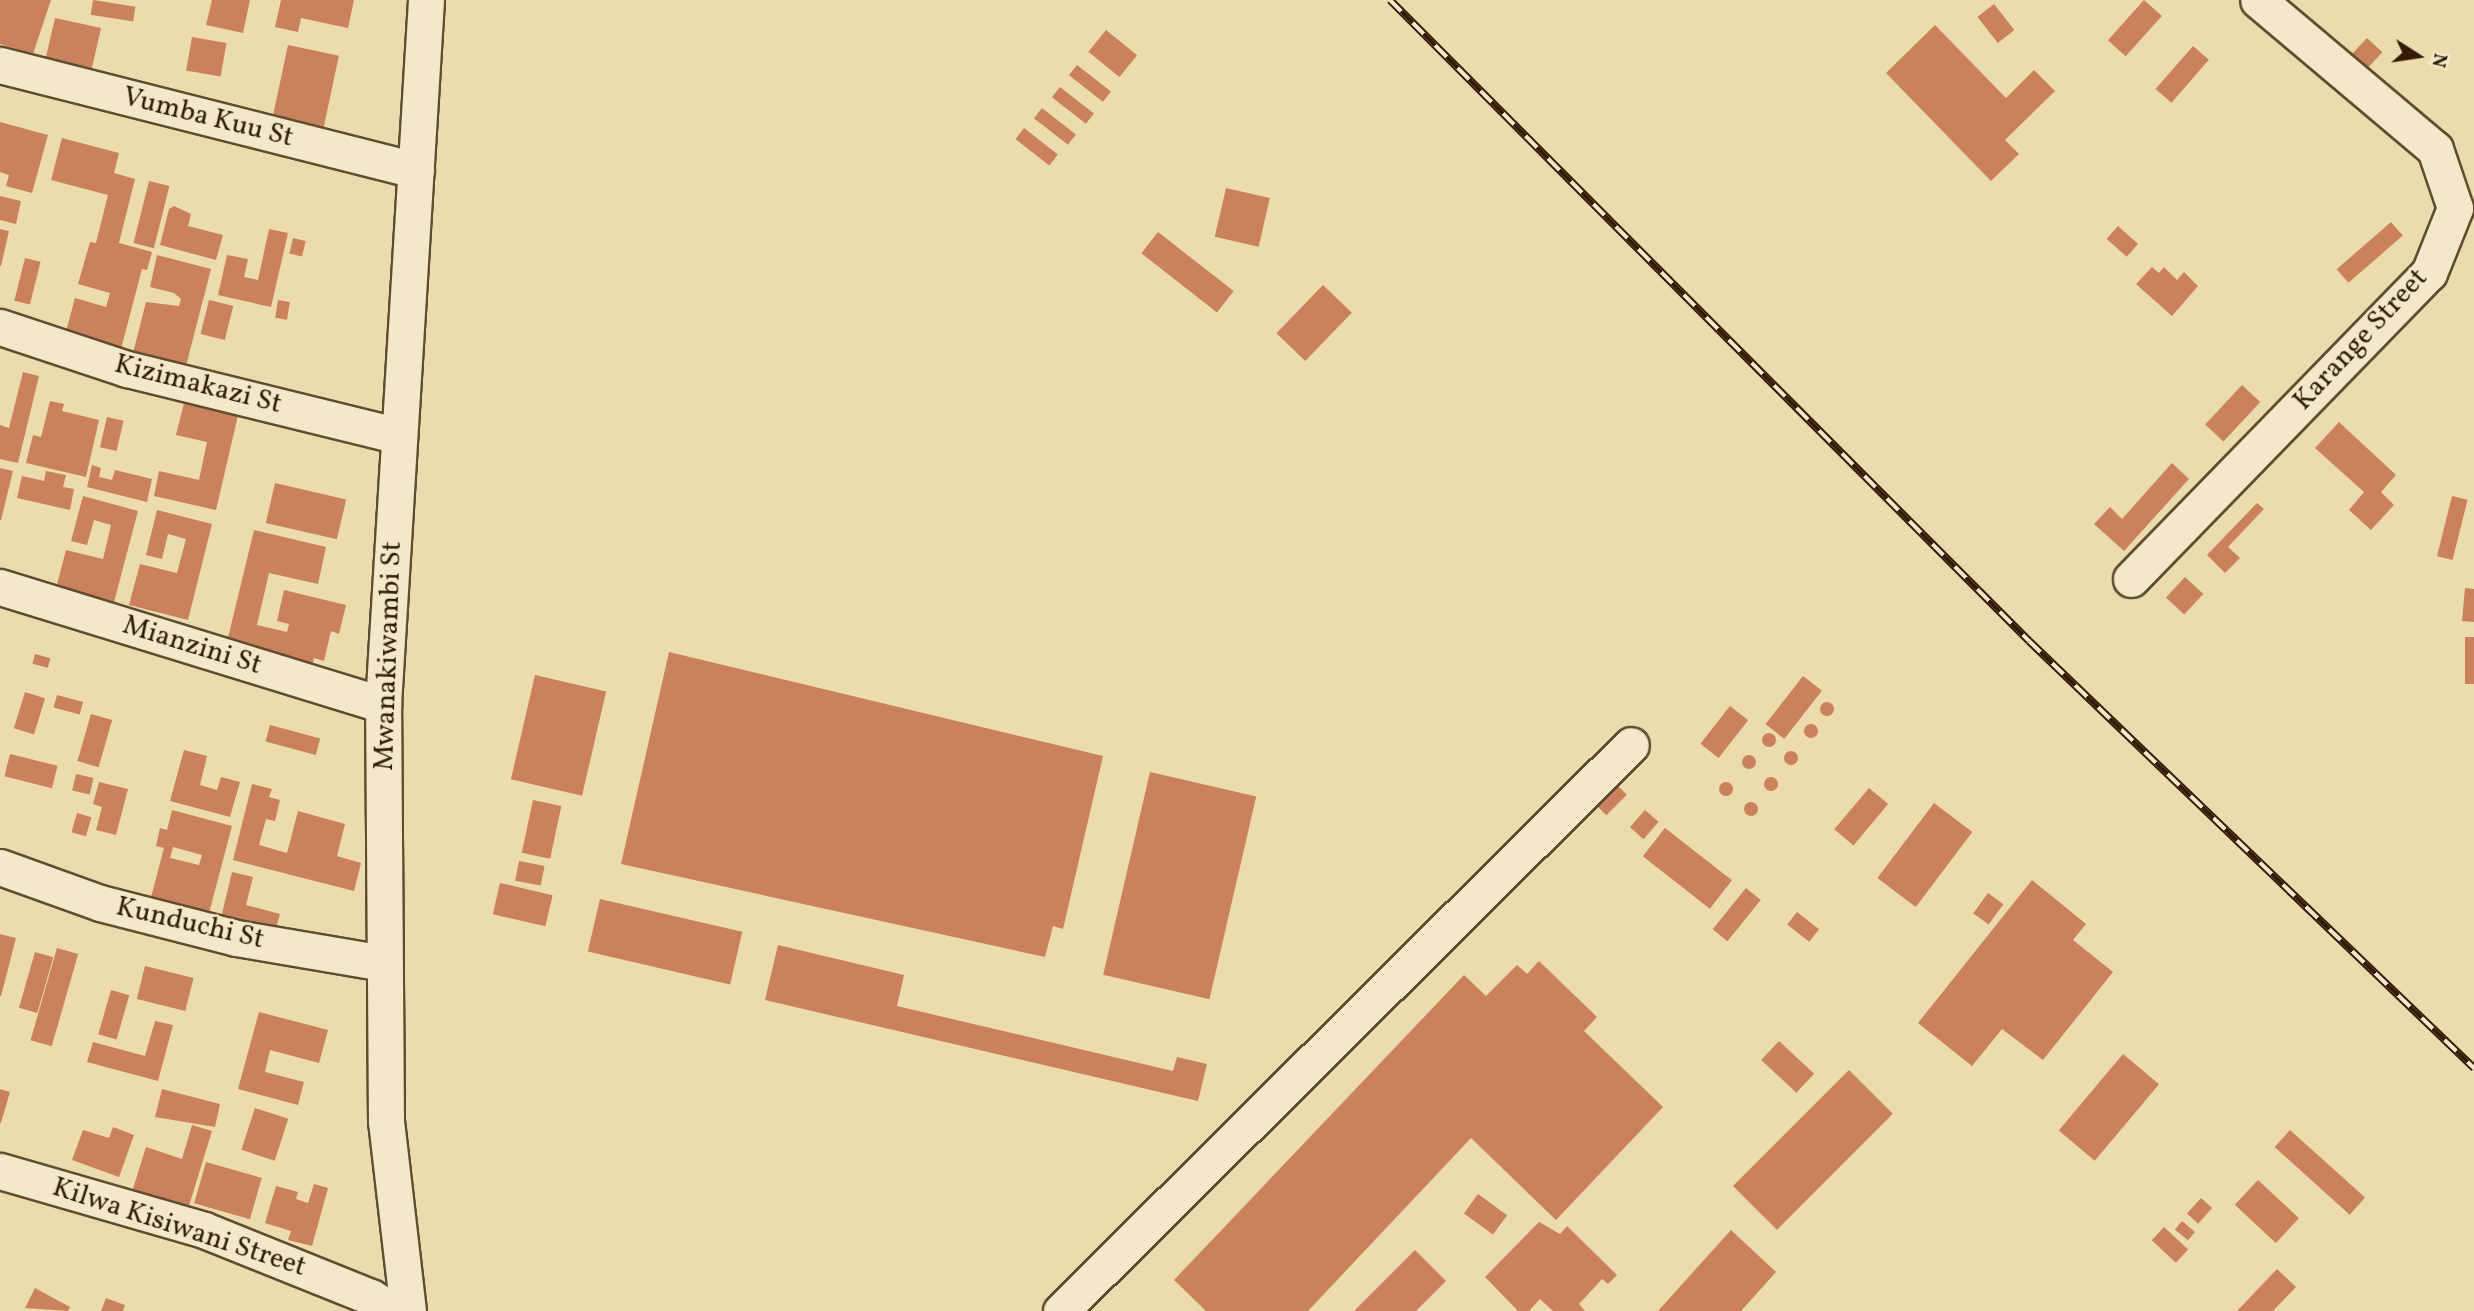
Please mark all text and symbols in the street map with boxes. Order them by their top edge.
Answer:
north arrow [2383,21,2453,91]
text: N [2424,51,2453,70]
street label: Vumba Kuu St [119,81,297,155]
street label: Karange Street [2287,262,2435,418]
street label: Kizimakazi St [111,348,285,422]
street label: Mwanakiwambi St [368,541,410,771]
street label: Mianzini St [118,609,266,683]
street label: Kunduchi St [113,891,267,957]
street label: Kilwa Kisiwani Street [48,1171,310,1285]

